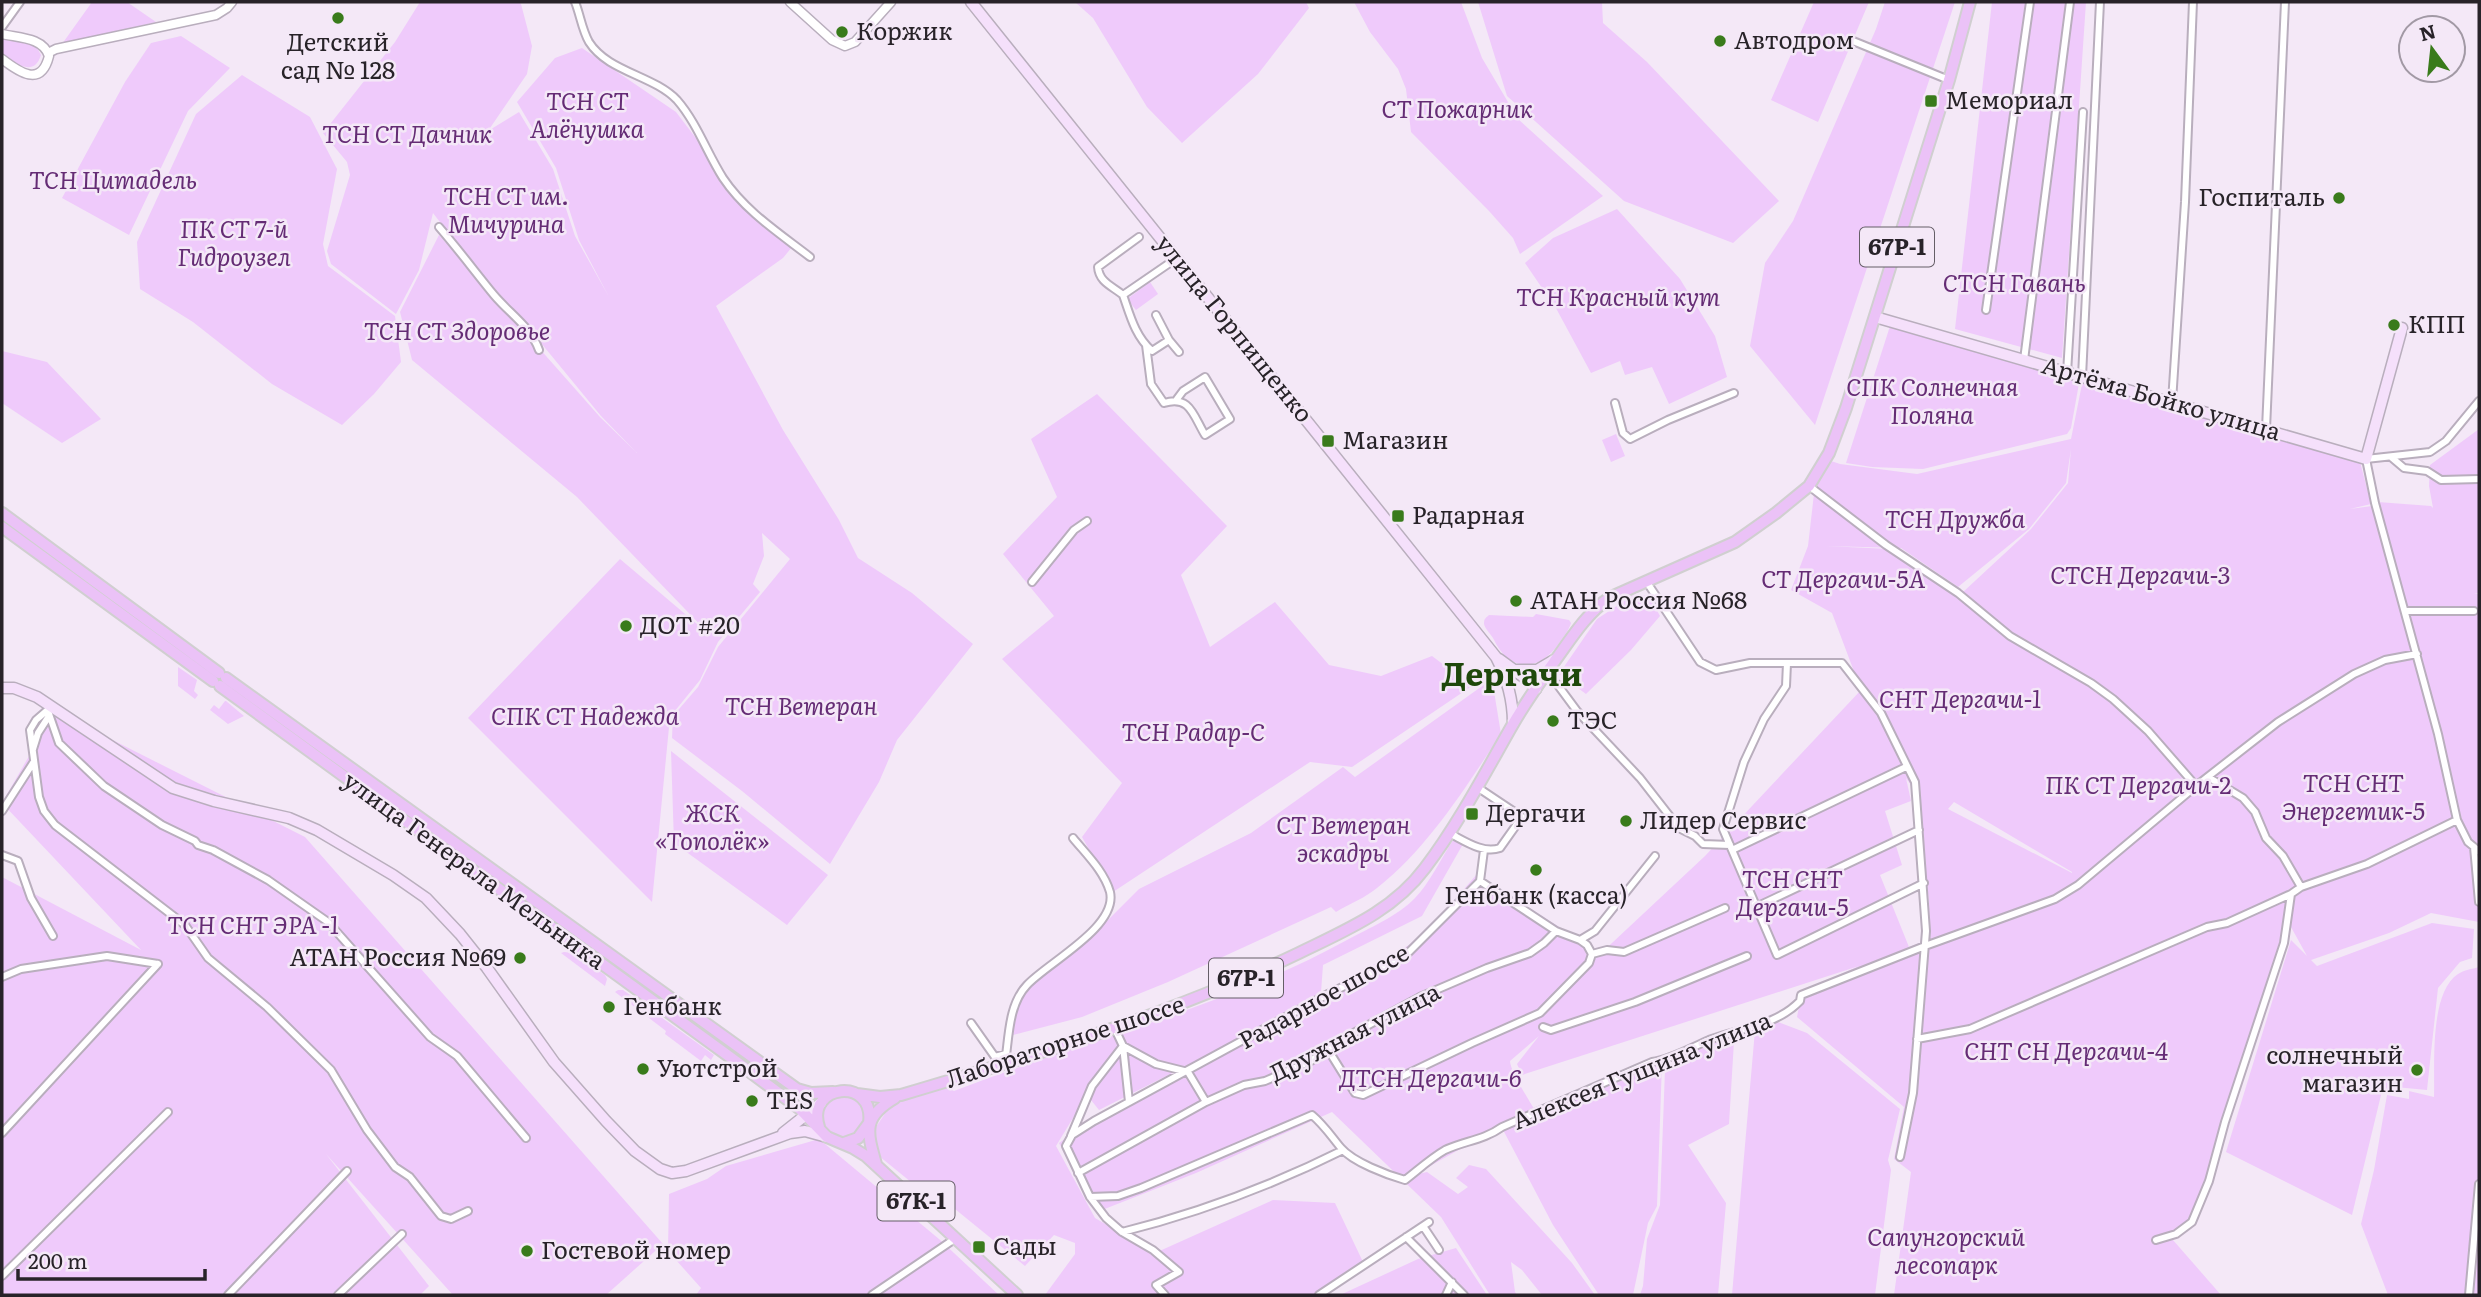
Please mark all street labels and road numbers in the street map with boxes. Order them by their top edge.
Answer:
street label: улица Горпищенко [1149,226,1323,429]
road number: 67Р-1 [1860,228,1934,266]
street label: Артёма Бойко улица [2038,346,2285,448]
street label: улица Генерала Мельника [337,762,614,976]
street label: Радарное шоссе [1231,933,1414,1056]
road number: 67Р-1 [1209,959,1283,998]
street label: Дружная улица [1262,972,1446,1089]
street label: Лабораторное шоссе [940,984,1188,1095]
street label: Алексея Гущина улица [1506,1001,1776,1137]
road number: 67К-1 [878,1182,954,1220]

